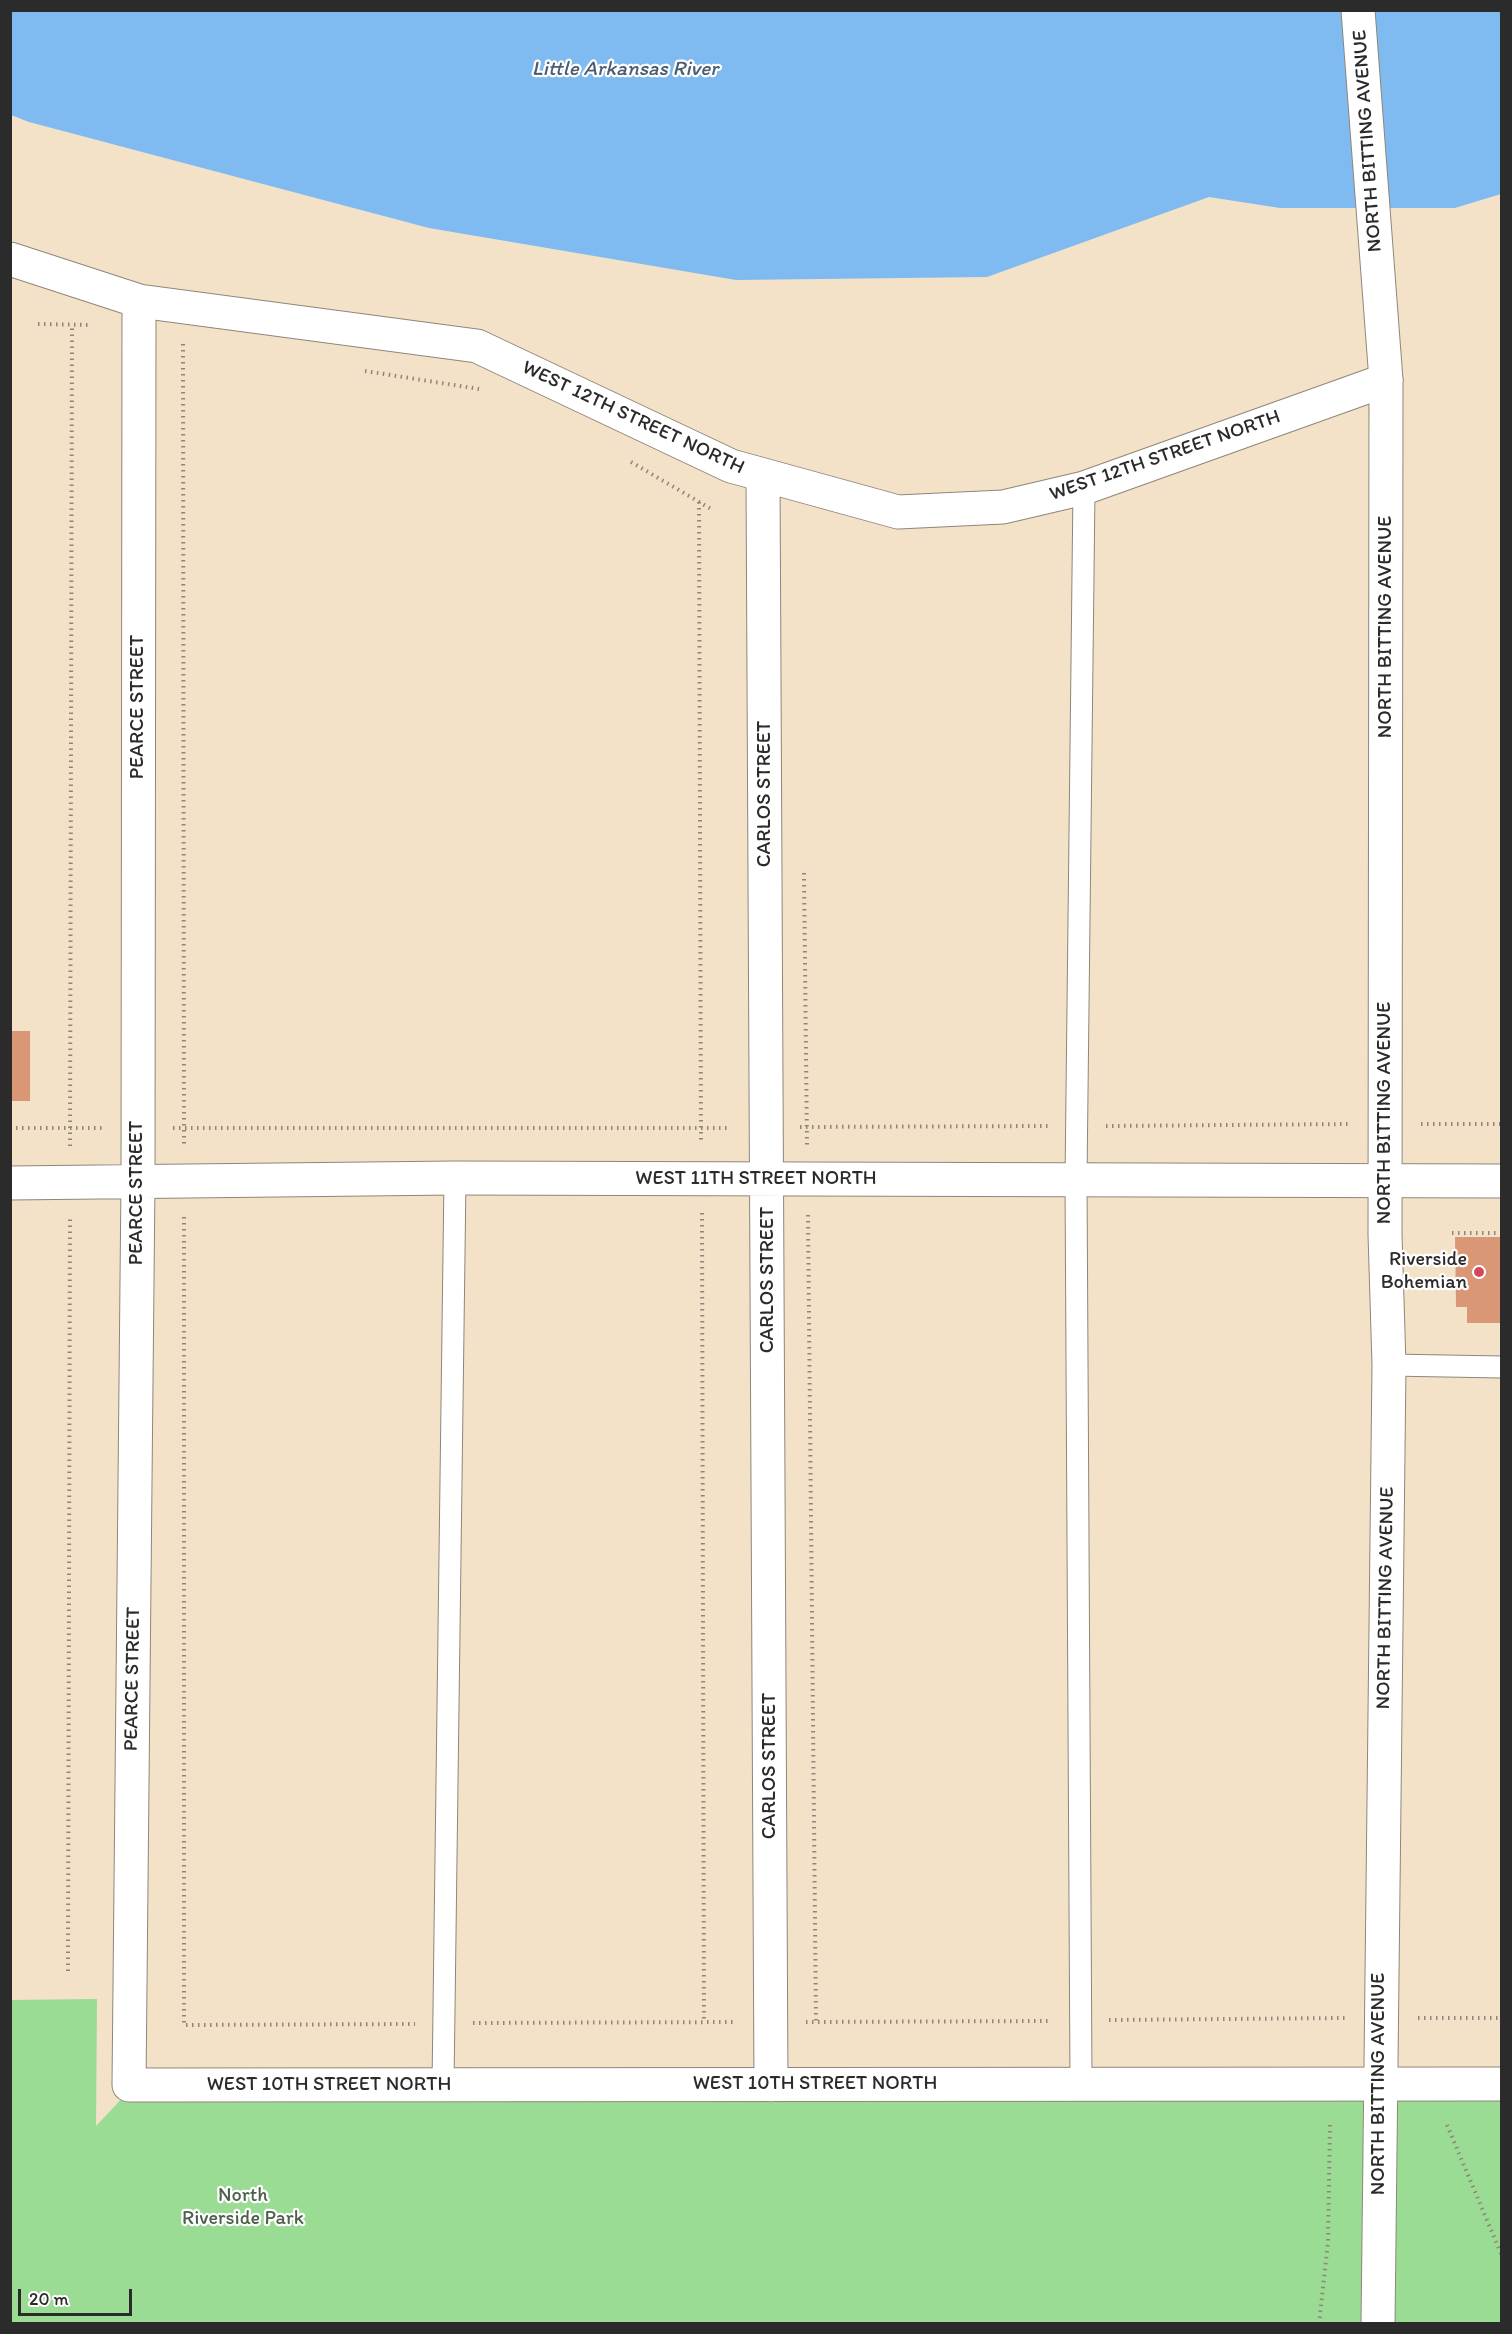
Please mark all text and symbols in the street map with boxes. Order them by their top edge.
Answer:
street label: NORTH BITTING AVENUE [1348,29,1388,253]
water label: Little Arkansas River [532,57,718,83]
street label: WEST 12TH STREET NORTH [518,356,748,480]
street label: WEST 12TH STREET NORTH [1046,405,1284,507]
street label: NORTH BITTING AVENUE [1374,516,1398,738]
street label: PEARCE STREET [126,635,150,779]
street label: CARLOS STREET [753,721,777,867]
street label: NORTH BITTING AVENUE [1373,1002,1397,1224]
street label: PEARCE STREET [125,1121,149,1265]
street label: WEST 11TH STREET NORTH [635,1167,877,1191]
street label: CARLOS STREET [756,1207,780,1353]
place label: Riverside Bohemian [1381,1248,1467,1295]
marker: Riverside Bohemian [1472,1265,1486,1279]
street label: NORTH BITTING AVENUE [1372,1486,1400,1710]
street label: PEARCE STREET [120,1607,146,1751]
street label: CARLOS STREET [758,1693,782,1839]
street label: NORTH BITTING AVENUE [1367,1973,1391,2195]
street label: WEST 10TH STREET NORTH [693,2072,937,2096]
street label: WEST 10TH STREET NORTH [207,2073,451,2097]
park label: North Riverside Park [182,2184,304,2231]
scale bar [21,2277,135,2315]
text: 20 m [29,2288,69,2310]

